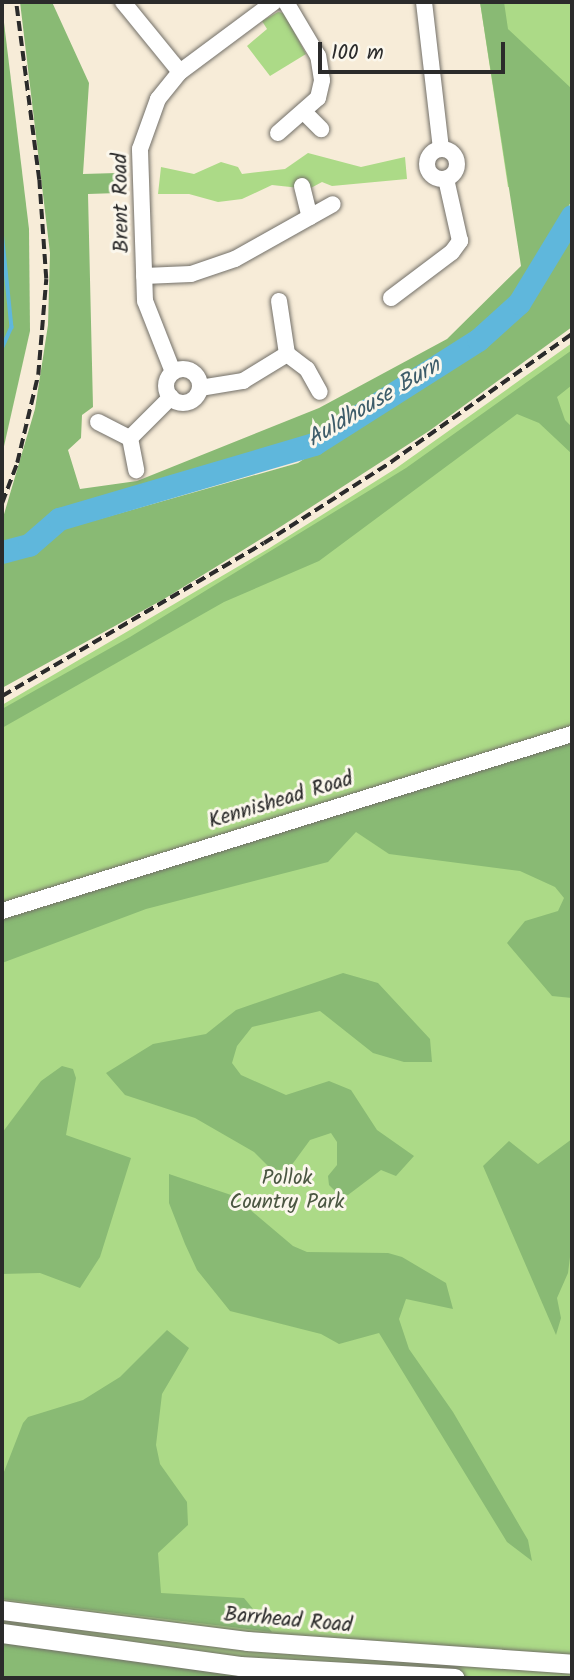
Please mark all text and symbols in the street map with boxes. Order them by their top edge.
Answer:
scale bar [322,28,509,72]
text: 100 m [331,37,384,70]
street label: Brent Road [109,153,135,253]
water label: Auldhouse Burn [302,352,446,454]
street label: Kennishead Road [206,767,356,835]
park label: Pollok Country Park [230,1166,344,1216]
street label: Barrhead Road [223,1603,353,1639]

